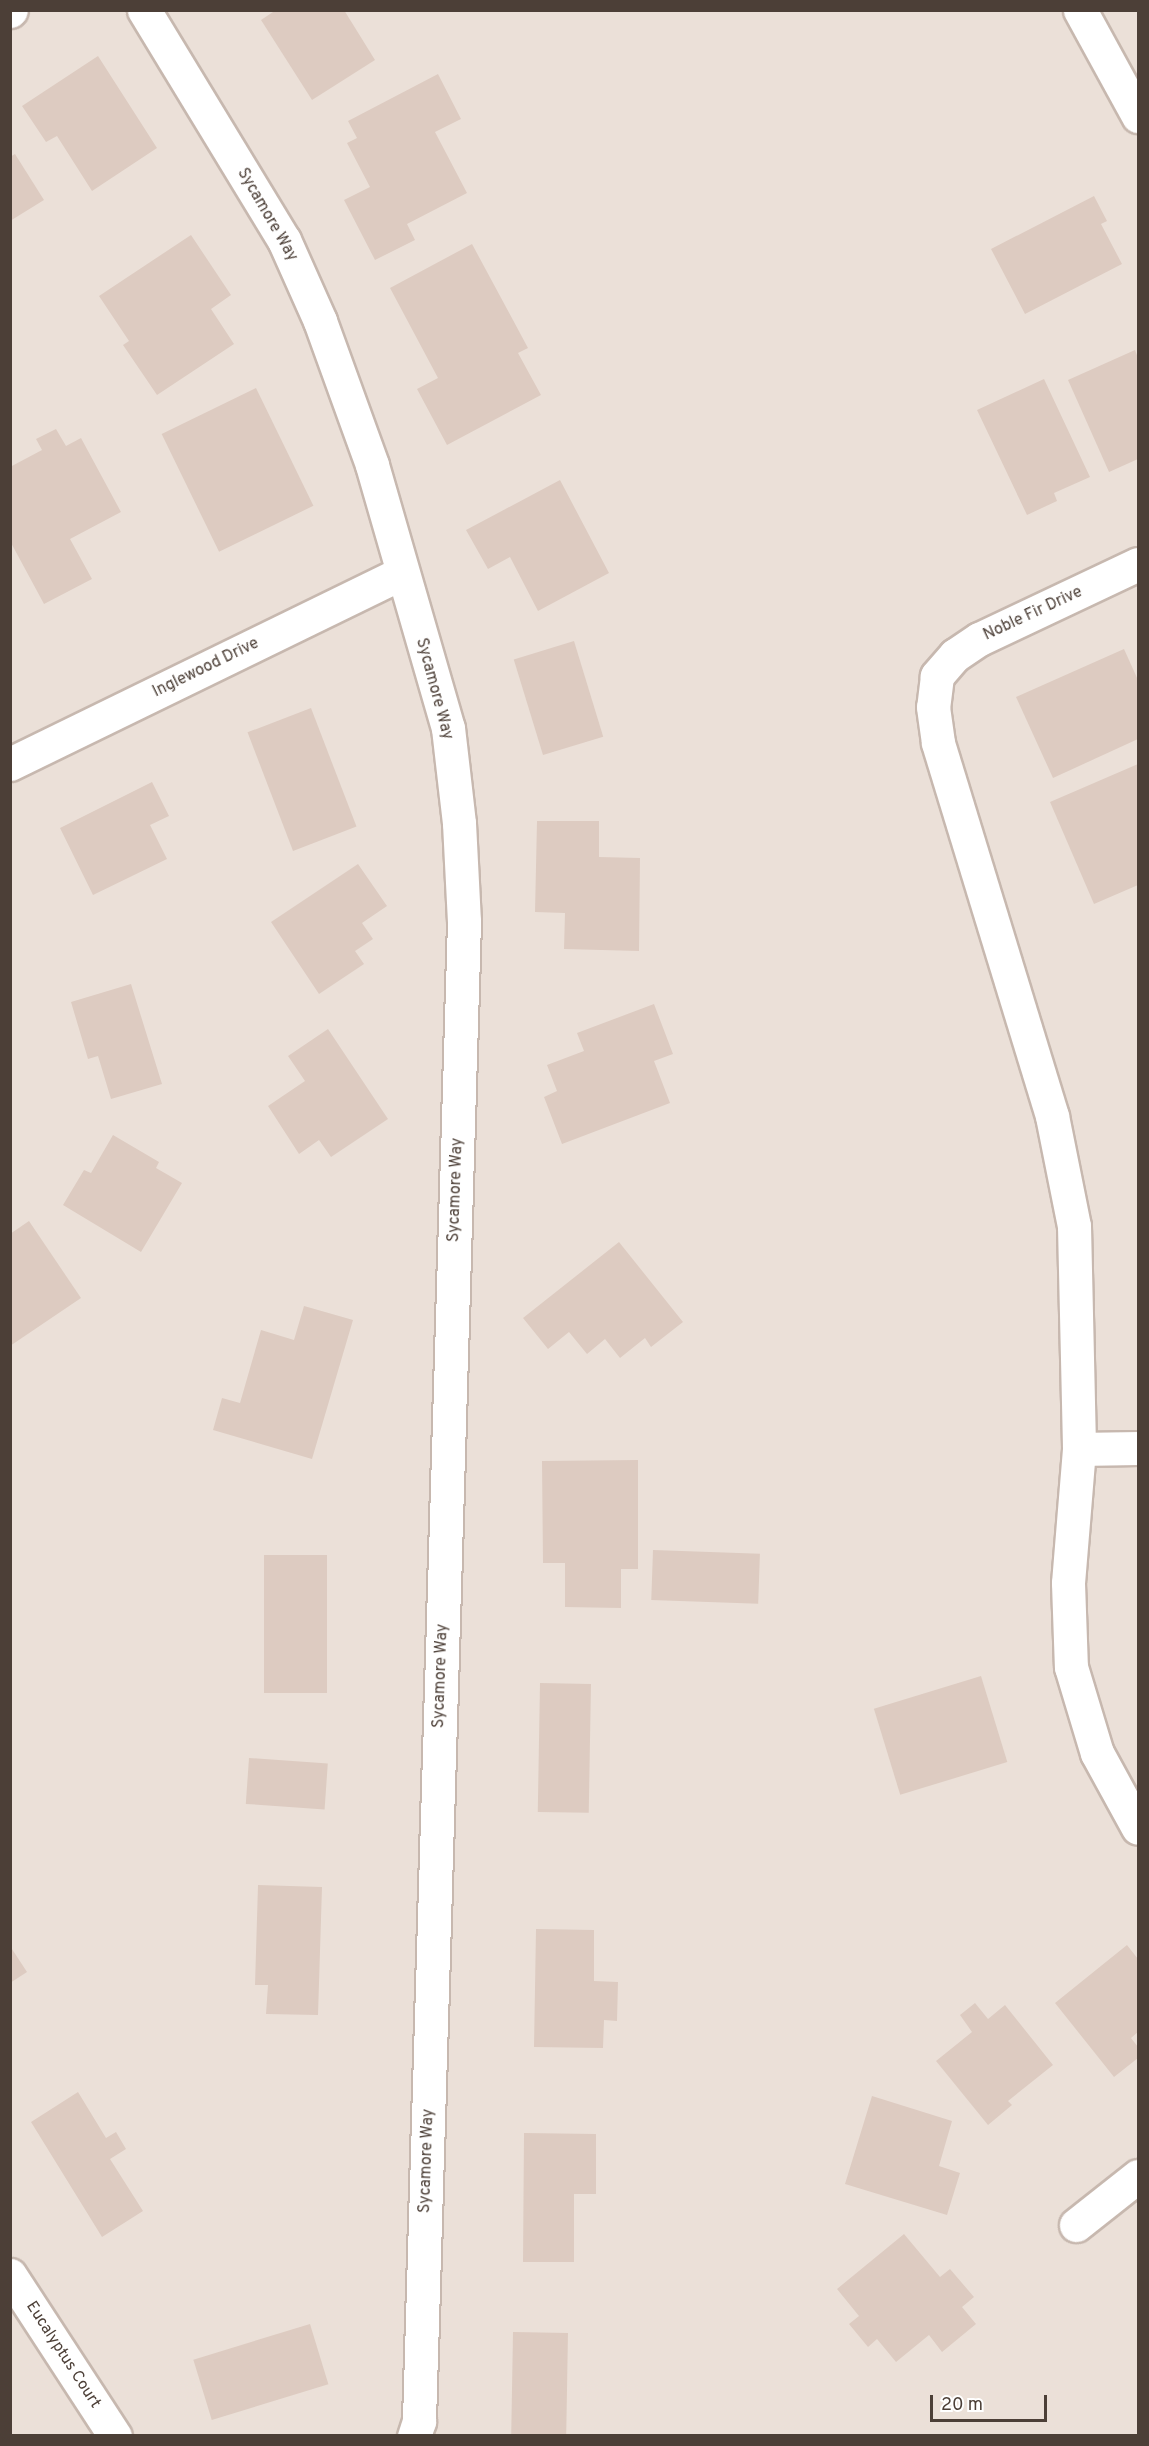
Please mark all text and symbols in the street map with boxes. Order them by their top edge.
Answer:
street label: Sycamore Way [232,165,302,265]
street label: Noble Fir Drive [981,583,1085,645]
street label: Inglewood Drive [150,634,262,702]
street label: Sycamore Way [411,636,457,742]
street label: Sycamore Way [445,1137,467,1243]
street label: Sycamore Way [430,1623,452,1729]
street label: Sycamore Way [416,2108,438,2214]
street label: Eucalyptus Court [21,2298,105,2412]
scale bar [933,2383,1050,2421]
text: 20 m [941,2394,983,2417]

